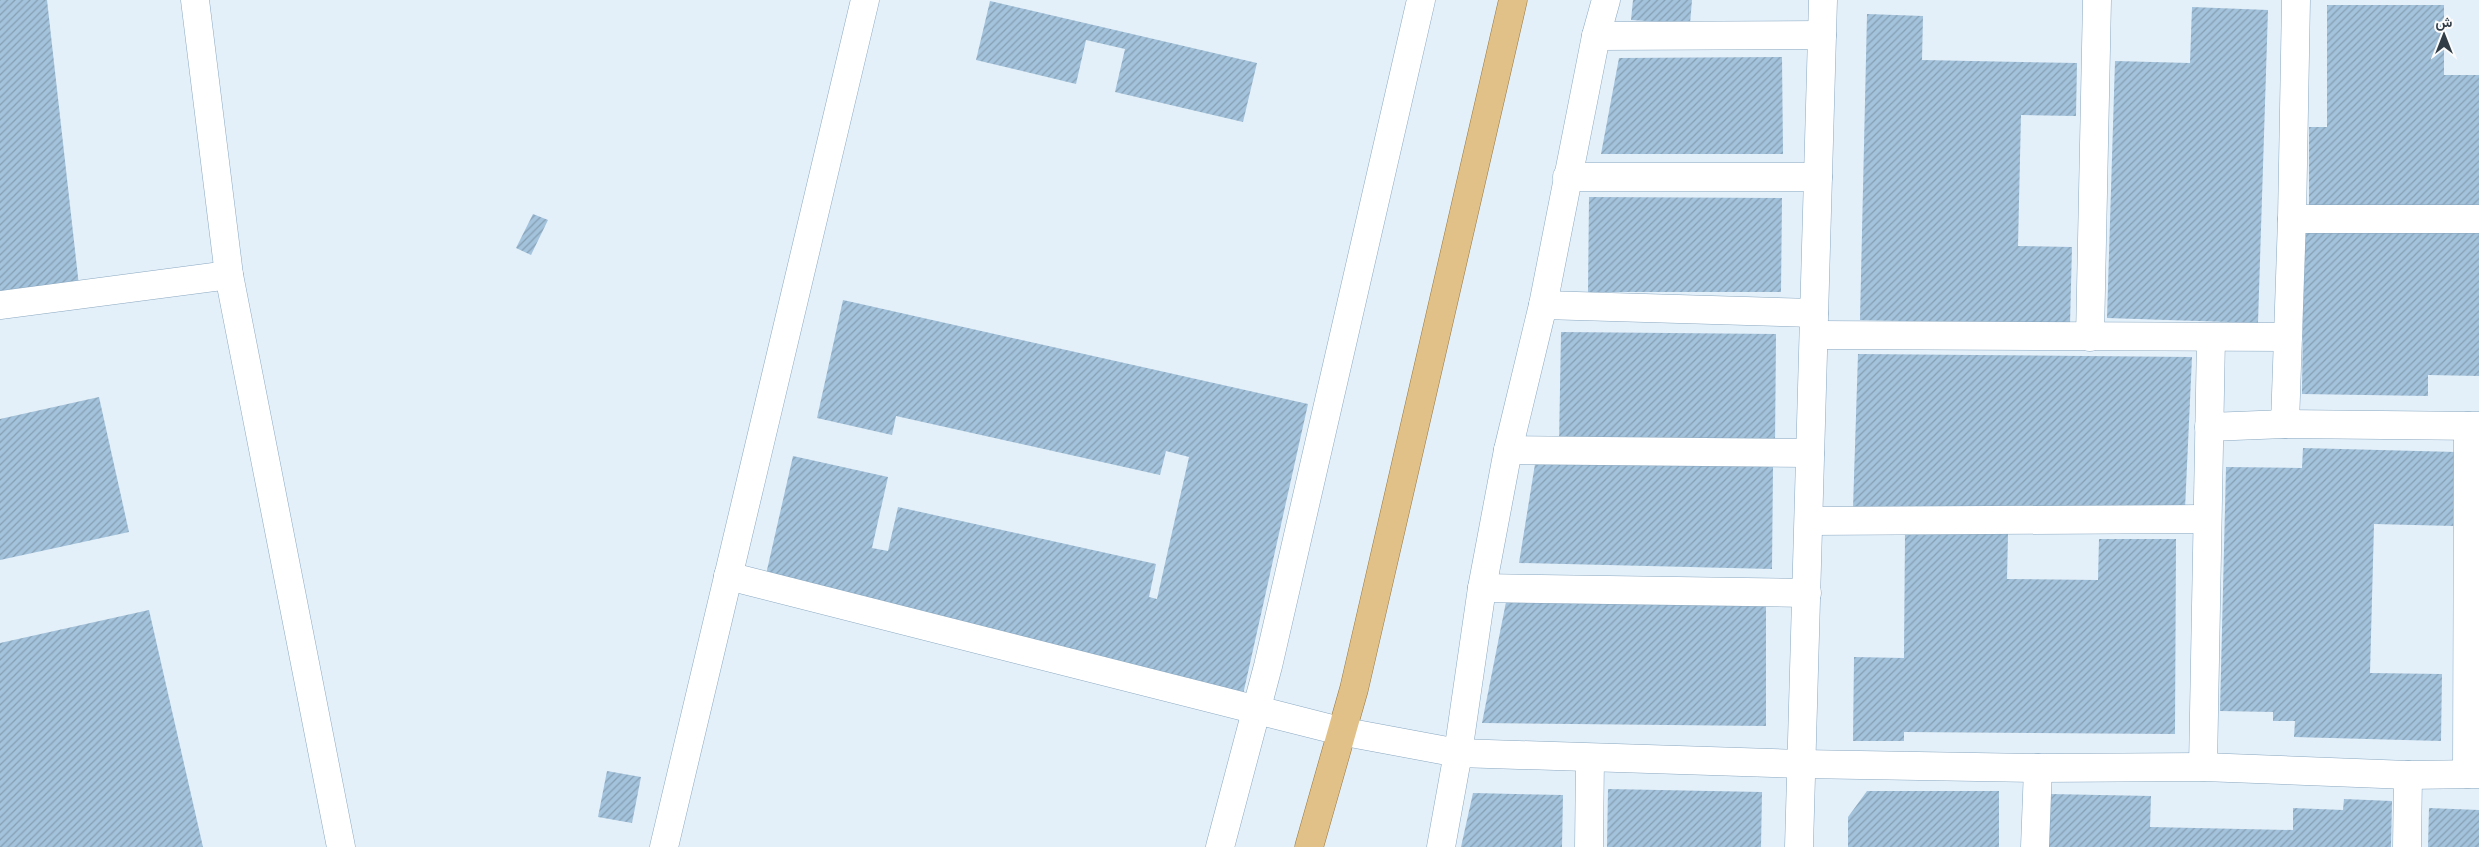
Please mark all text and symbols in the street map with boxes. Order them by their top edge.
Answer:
north arrow [2419,10,2469,60]
text: ش [2436,14,2453,31]

